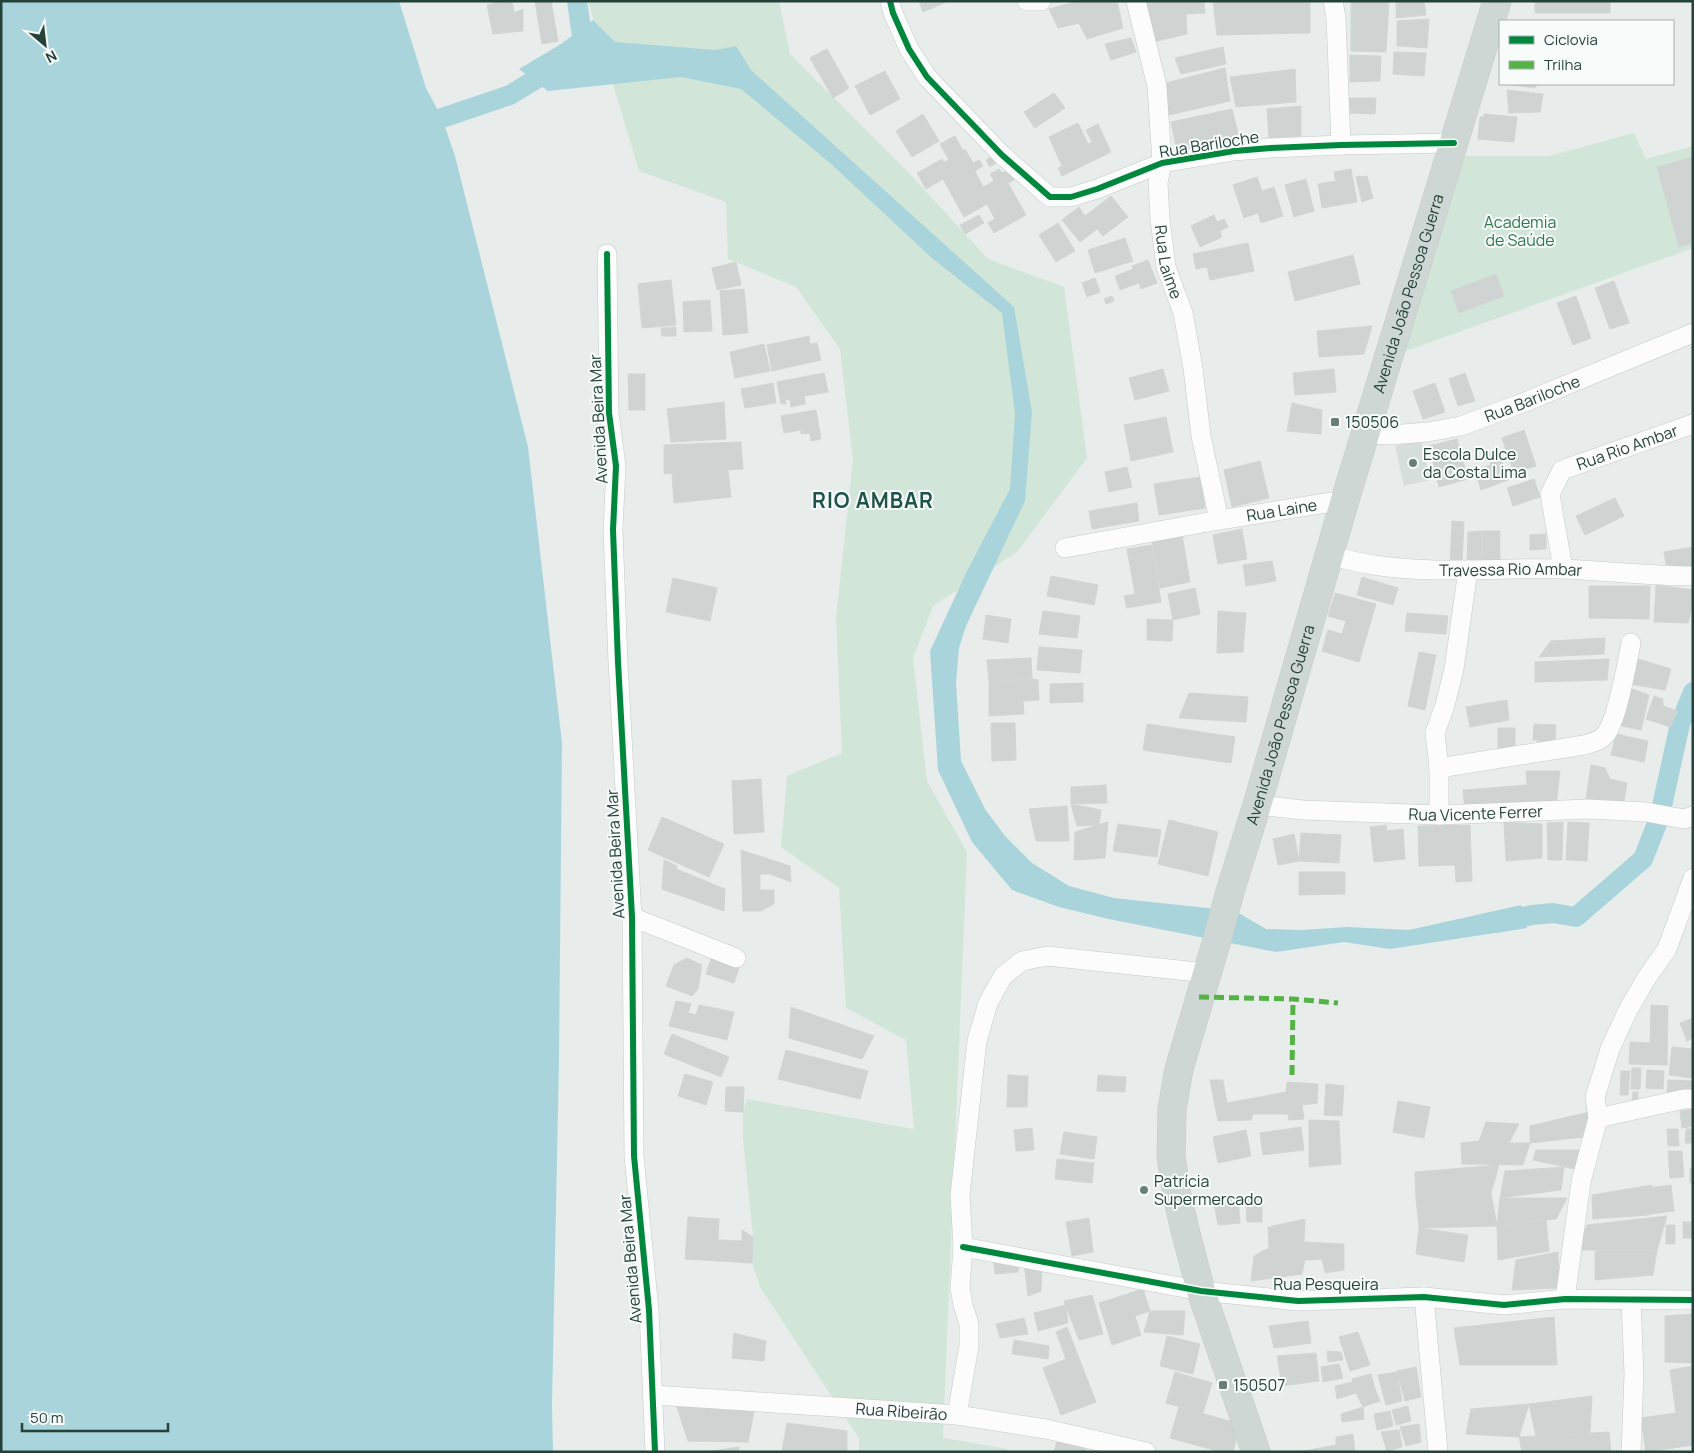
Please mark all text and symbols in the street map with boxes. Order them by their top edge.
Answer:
north arrow [20,20,70,70]
legend [1499,20,1674,85]
text: Ciclovia [1544,29,1598,50]
text: N [42,46,60,68]
text: Trilha [1544,54,1582,75]
street label: Rua Bariloche [1158,125,1260,163]
street label: Avenida João Pessoa Guerra [1367,191,1449,396]
park label: Academia de Saúde [1484,211,1556,251]
street label: Rua Laime [1150,224,1188,302]
street label: Avenida Beira Mar [584,353,612,484]
street label: Rua Bariloche [1481,370,1583,427]
place label: 150506 [1345,411,1399,433]
marker: 150506 [1329,416,1341,428]
street label: Rua Rio Ambar [1573,419,1681,475]
place label: Escola Dulce da Costa Lima [1423,443,1527,483]
marker: Escola Dulce da Costa Lima [1407,457,1419,469]
district label: RIO AMBAR [812,486,934,514]
street label: Rua Laine [1245,494,1319,527]
street label: Travessa Rio Ambar [1439,558,1583,581]
street label: Avenida João Pessoa Guerra [1240,622,1319,828]
street label: Avenida Beira Mar [601,788,629,919]
street label: Rua Vicente Ferrer [1408,800,1543,826]
place label: Patrícia Supermercado [1154,1170,1263,1210]
marker: Patrícia Supermercado [1138,1184,1150,1196]
street label: Avenida Beira Mar [613,1193,647,1325]
street label: Rua Pesqueira [1273,1273,1379,1295]
place label: 150507 [1233,1374,1285,1396]
marker: 150507 [1217,1379,1229,1391]
street label: Rua Ribeirão [855,1397,948,1425]
scale bar [22,1400,169,1432]
text: 50 m [30,1407,64,1428]

